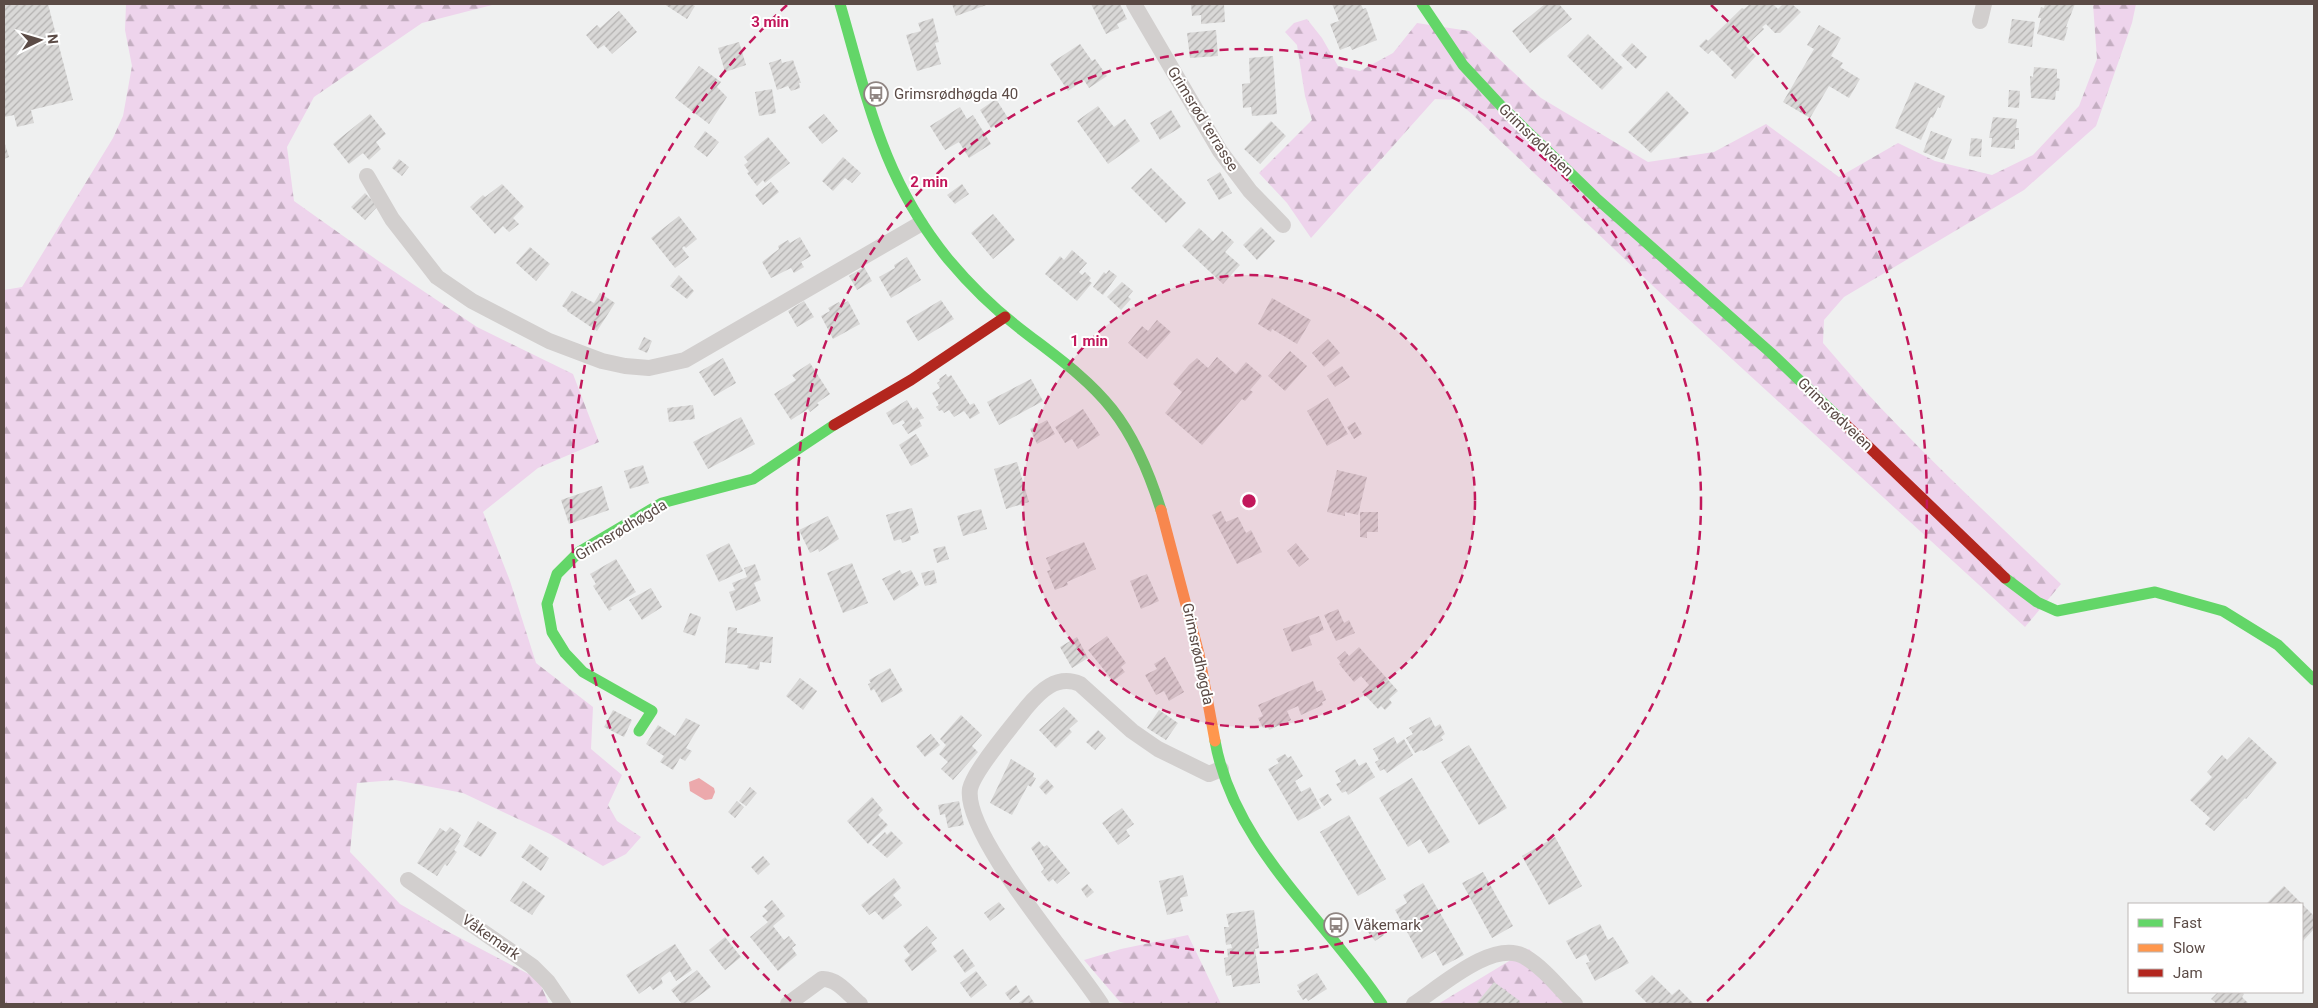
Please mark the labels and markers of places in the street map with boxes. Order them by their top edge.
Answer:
bus stop icon: Grimsrødhøgda 40 [863,81,889,107]
place label: Grimsrødhøgda 40 [894,85,1018,103]
centre of rings [1240,492,1258,510]
bus stop icon: Våkemark [1323,912,1349,938]
place label: Våkemark [1354,916,1421,934]

